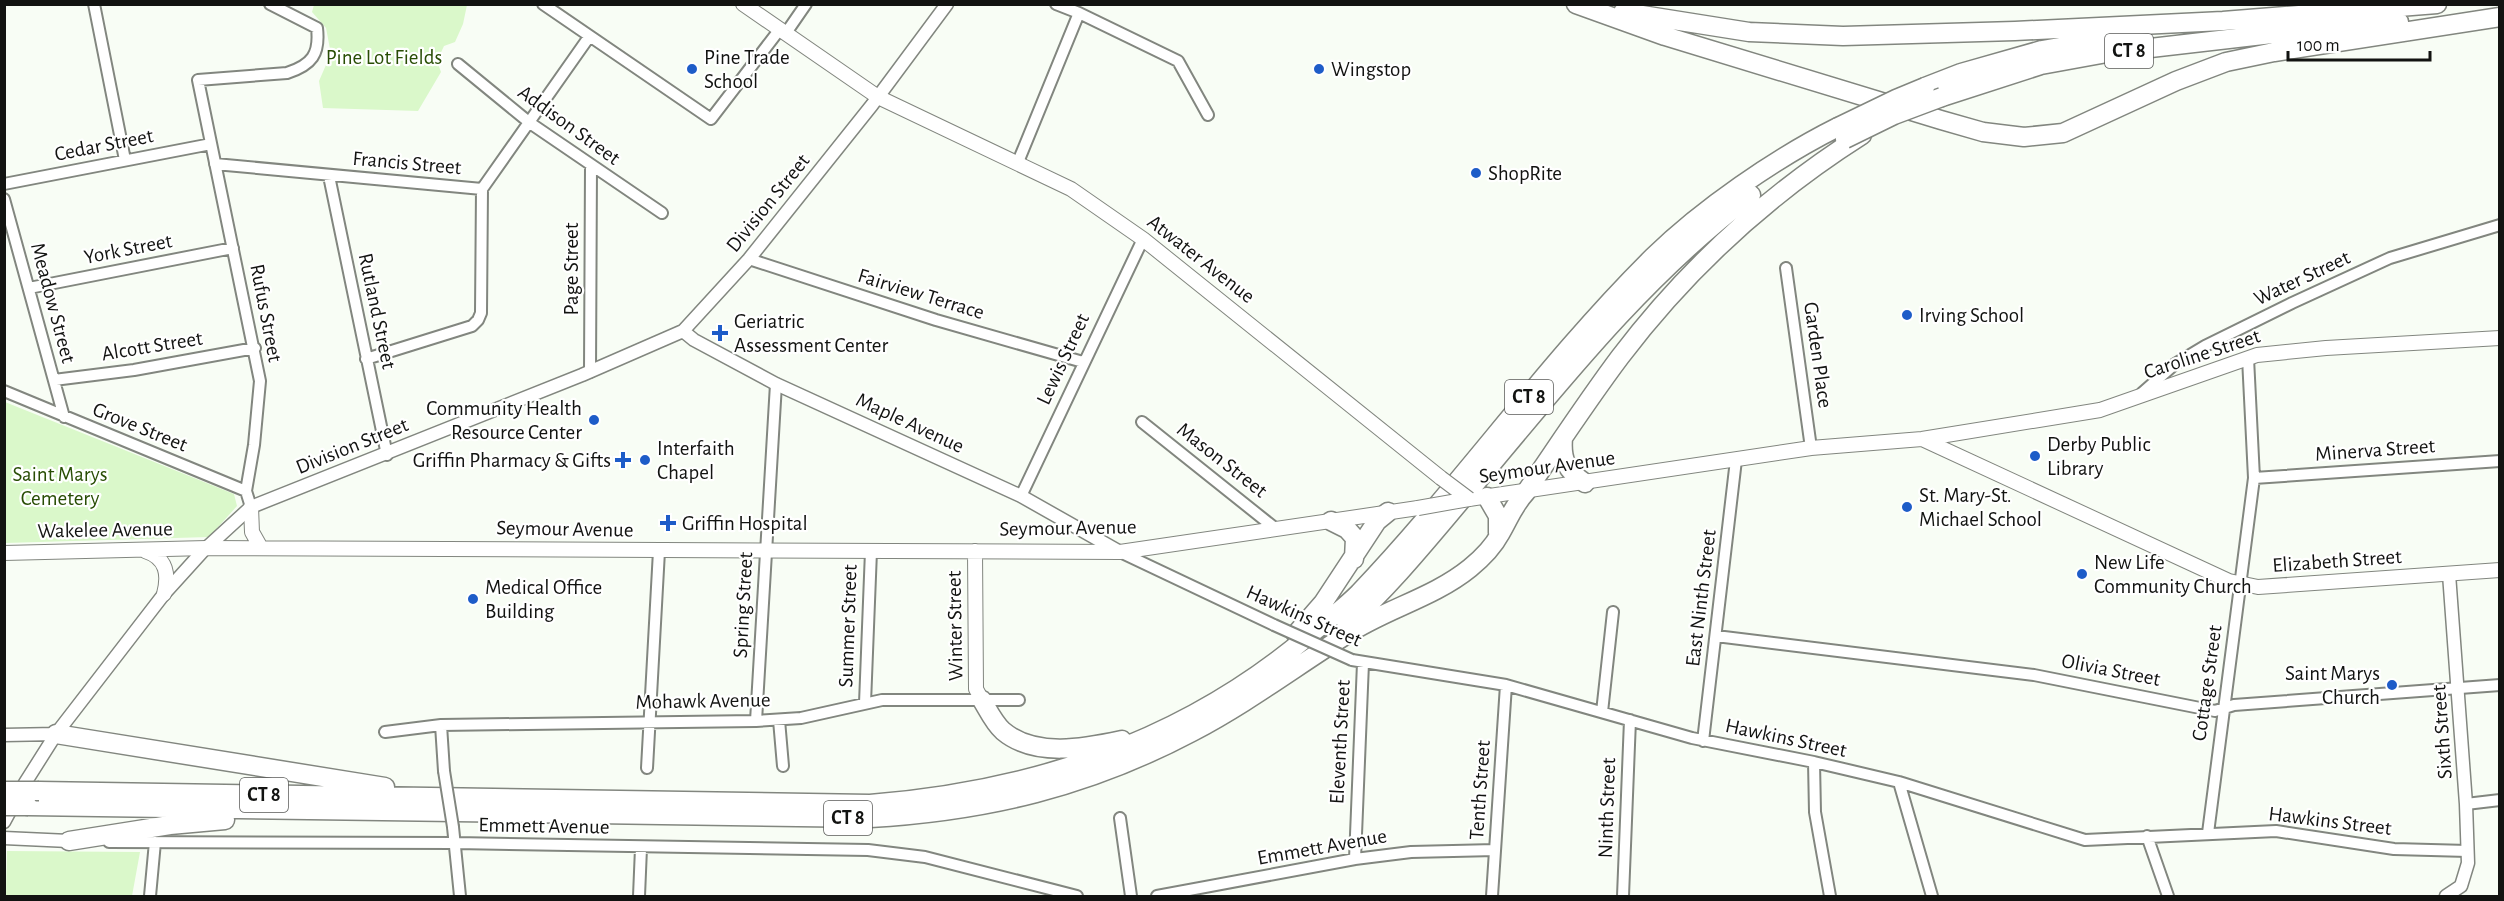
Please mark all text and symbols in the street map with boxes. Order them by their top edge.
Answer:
scale bar [2288,24,2430,62]
road number: CT 8 [2105,34,2153,68]
text: 100 m [2297,37,2340,55]
park label: Pine Lot Fields [326,47,442,68]
place label: Pine Trade School [704,47,790,92]
place label: Wingstop [1331,59,1411,80]
marker: Pine Trade School [685,62,699,76]
marker: Wingstop [1312,62,1326,76]
street label: Addison Street [514,81,624,169]
street label: Cedar Street [53,125,155,165]
street label: Francis Street [352,148,463,178]
street label: Division Street [722,150,814,256]
place label: ShopRite [1488,163,1562,184]
marker: ShopRite [1469,166,1483,180]
street label: Atwater Avenue [1144,211,1258,307]
street label: Page Street [561,222,582,315]
street label: York Street [82,230,174,268]
street label: Meadow Street [27,241,79,366]
street label: Water Street [2251,247,2353,309]
street label: Rutland Street [354,251,400,371]
street label: Rufus Street [246,262,286,364]
street label: Fairview Terrace [855,265,987,323]
street label: Garden Place [1800,301,1836,409]
place label: Irving School [1919,305,2024,326]
marker: Irving School [1900,308,1914,322]
street label: Lewis Street [1033,310,1093,408]
place label: Geriatric Assessment Center [734,311,888,356]
marker: Geriatric Assessment Center [711,324,729,342]
street label: Caroline Street [2141,325,2263,383]
street label: Alcott Street [100,328,204,364]
road number: CT 8 [1505,380,1553,414]
street label: Maple Avenue [853,389,967,457]
place label: Community Health Resource Center [426,398,582,443]
street label: Grove Street [90,399,191,456]
marker: Community Health Resource Center [587,413,601,427]
street label: Division Street [293,414,412,478]
street label: Mason Street [1173,419,1271,502]
place label: Derby Public Library [2047,434,2150,479]
street label: Minerva Street [2314,435,2436,465]
place label: Interfaith Chapel [657,438,735,483]
street label: Seymour Avenue [1478,447,1616,487]
marker: Derby Public Library [2028,449,2042,463]
place label: Griffin Pharmacy & Gifts [413,450,611,471]
marker: Griffin Pharmacy & Gifts [616,453,630,467]
marker: Interfaith Chapel [638,453,652,467]
park label: Saint Marys Cemetery [13,464,107,509]
place label: St. Mary-St. Michael School [1919,485,2042,530]
marker: St. Mary-St. Michael School [1900,500,1914,514]
place label: Griffin Hospital [682,513,808,534]
marker: Griffin Hospital [659,514,677,532]
street label: Seymour Avenue [999,516,1137,540]
street label: Seymour Avenue [496,517,634,541]
street label: Wakelee Avenue [37,518,173,542]
street label: East Ninth Street [1682,528,1720,668]
street label: Elizabeth Street [2272,546,2403,576]
street label: Spring Street [730,551,756,659]
place label: New Life Community Church [2094,552,2252,597]
street label: Summer Street [835,564,861,688]
marker: New Life Community Church [2075,567,2089,581]
street label: Winter Street [944,570,966,681]
place label: Medical Office Building [485,577,602,622]
street label: Hawkins Street [1243,581,1365,651]
marker: Medical Office Building [466,592,480,606]
street label: Cottage Street [2188,623,2226,742]
street label: Olivia Street [2060,650,2162,690]
place label: Saint Marys Church [2285,663,2380,708]
marker: Saint Marys Church [2385,678,2399,692]
street label: Eleventh Street [1326,679,1354,805]
street label: Sixth Street [2428,684,2456,780]
street label: Mohawk Avenue [635,689,771,713]
street label: Hawkins Street [1723,715,1849,761]
street label: Tenth Street [1466,739,1494,841]
street label: Ninth Street [1595,757,1619,859]
road number: CT 8 [240,778,288,812]
road number: CT 8 [824,801,872,835]
street label: Hawkins Street [2267,803,2393,839]
street label: Emmett Avenue [478,814,610,838]
street label: Emmett Avenue [1256,825,1388,869]

